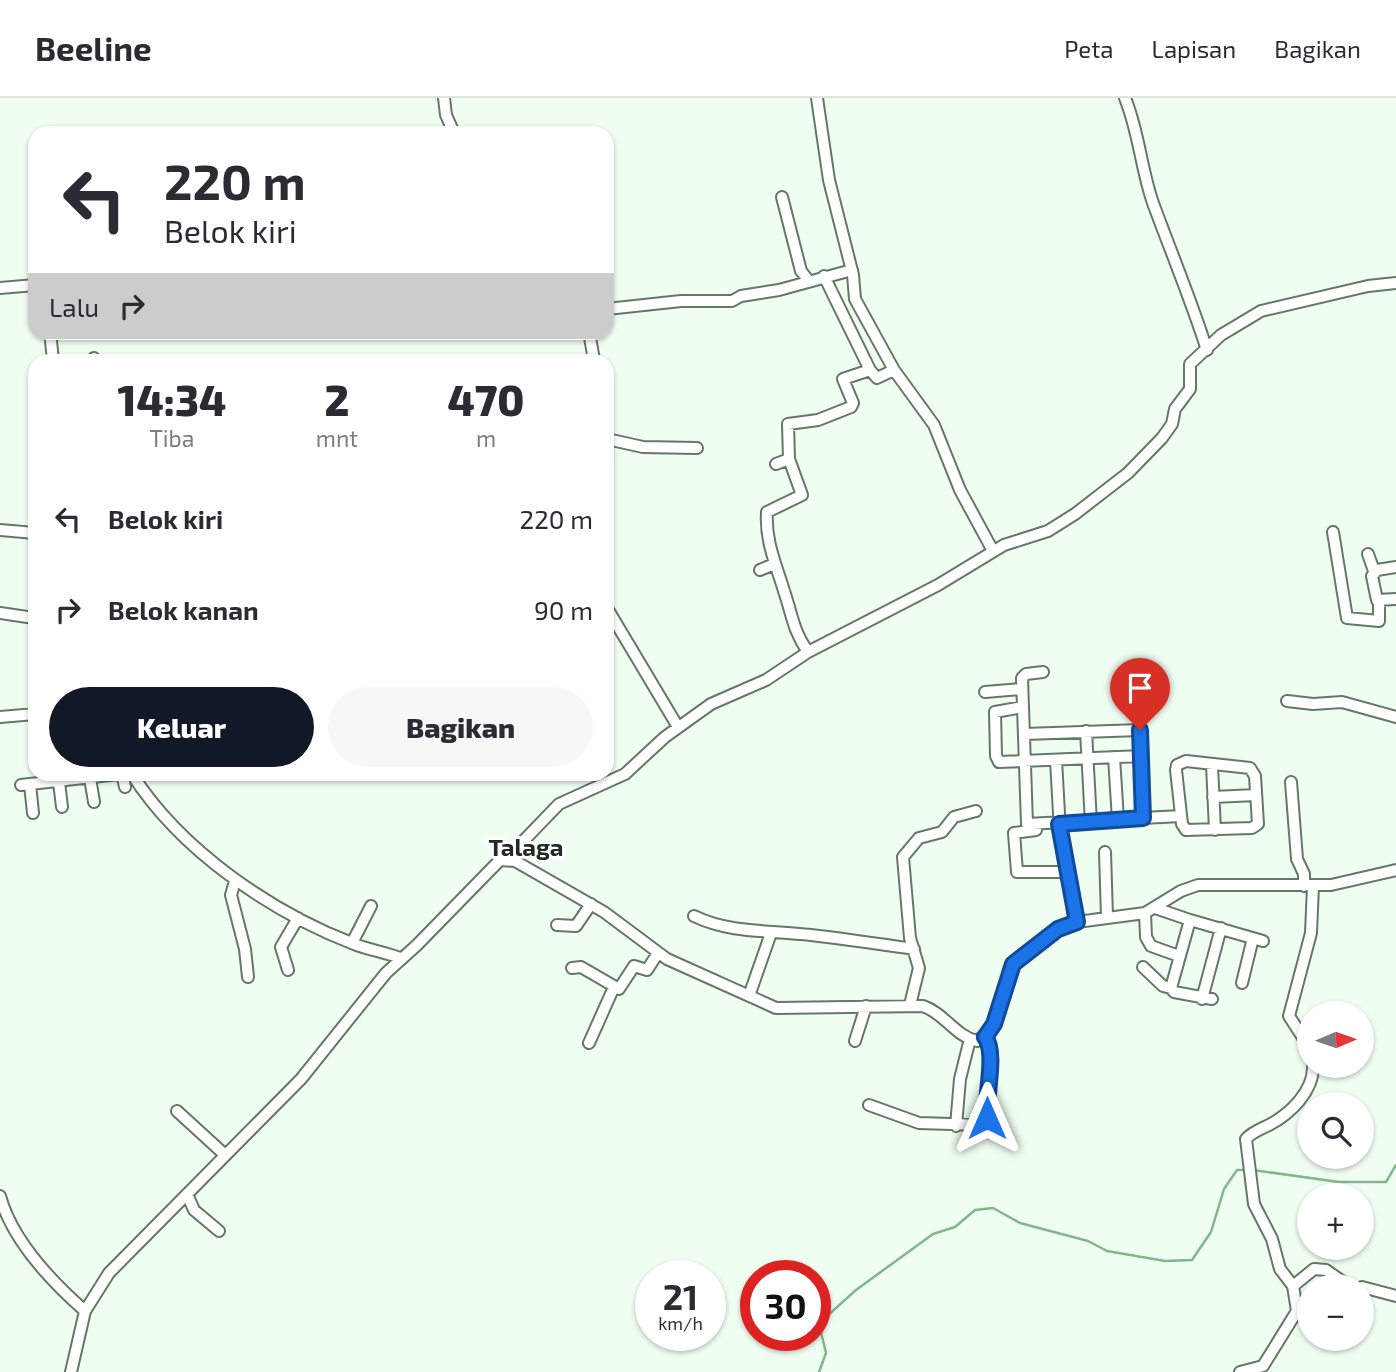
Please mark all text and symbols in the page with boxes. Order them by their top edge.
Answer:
text: Beeline [35,28,152,68]
text: Peta [1064,34,1114,63]
text: Lapisan [1152,34,1236,63]
text: Bagikan [1274,34,1361,63]
text: 220 m [164,151,306,210]
icon: left [49,154,140,245]
text: Belok kiri [164,211,297,249]
icon: right [113,287,151,325]
text: Lalu [49,291,99,322]
text: 14:34 [118,374,226,424]
text: 2 [325,374,349,424]
text: 470 [448,374,524,424]
text: Tiba [149,424,194,452]
text: mnt [316,424,358,452]
text: m [476,424,496,452]
icon: left [49,500,87,538]
text: Belok kiri [108,503,223,534]
text: 220 m [520,503,593,534]
icon: right [49,591,87,629]
text: Belok kanan [108,594,259,625]
text: 90 m [534,594,593,625]
pin [1110,658,1170,730]
icon: arrive [1121,669,1159,707]
button: Keluar [49,687,314,767]
button: Bagikan [328,687,593,767]
district label: Talaga [488,832,564,861]
north arrow [1297,1001,1374,1078]
map controls [1297,1001,1374,1351]
position arrow [950,1081,1024,1155]
button: search [1297,1092,1374,1169]
button: + [1297,1183,1374,1260]
speed limit sign: 30 [740,1260,831,1351]
button: − [1297,1274,1374,1351]
text: 21 [663,1275,698,1317]
text: km/h [658,1312,703,1334]

